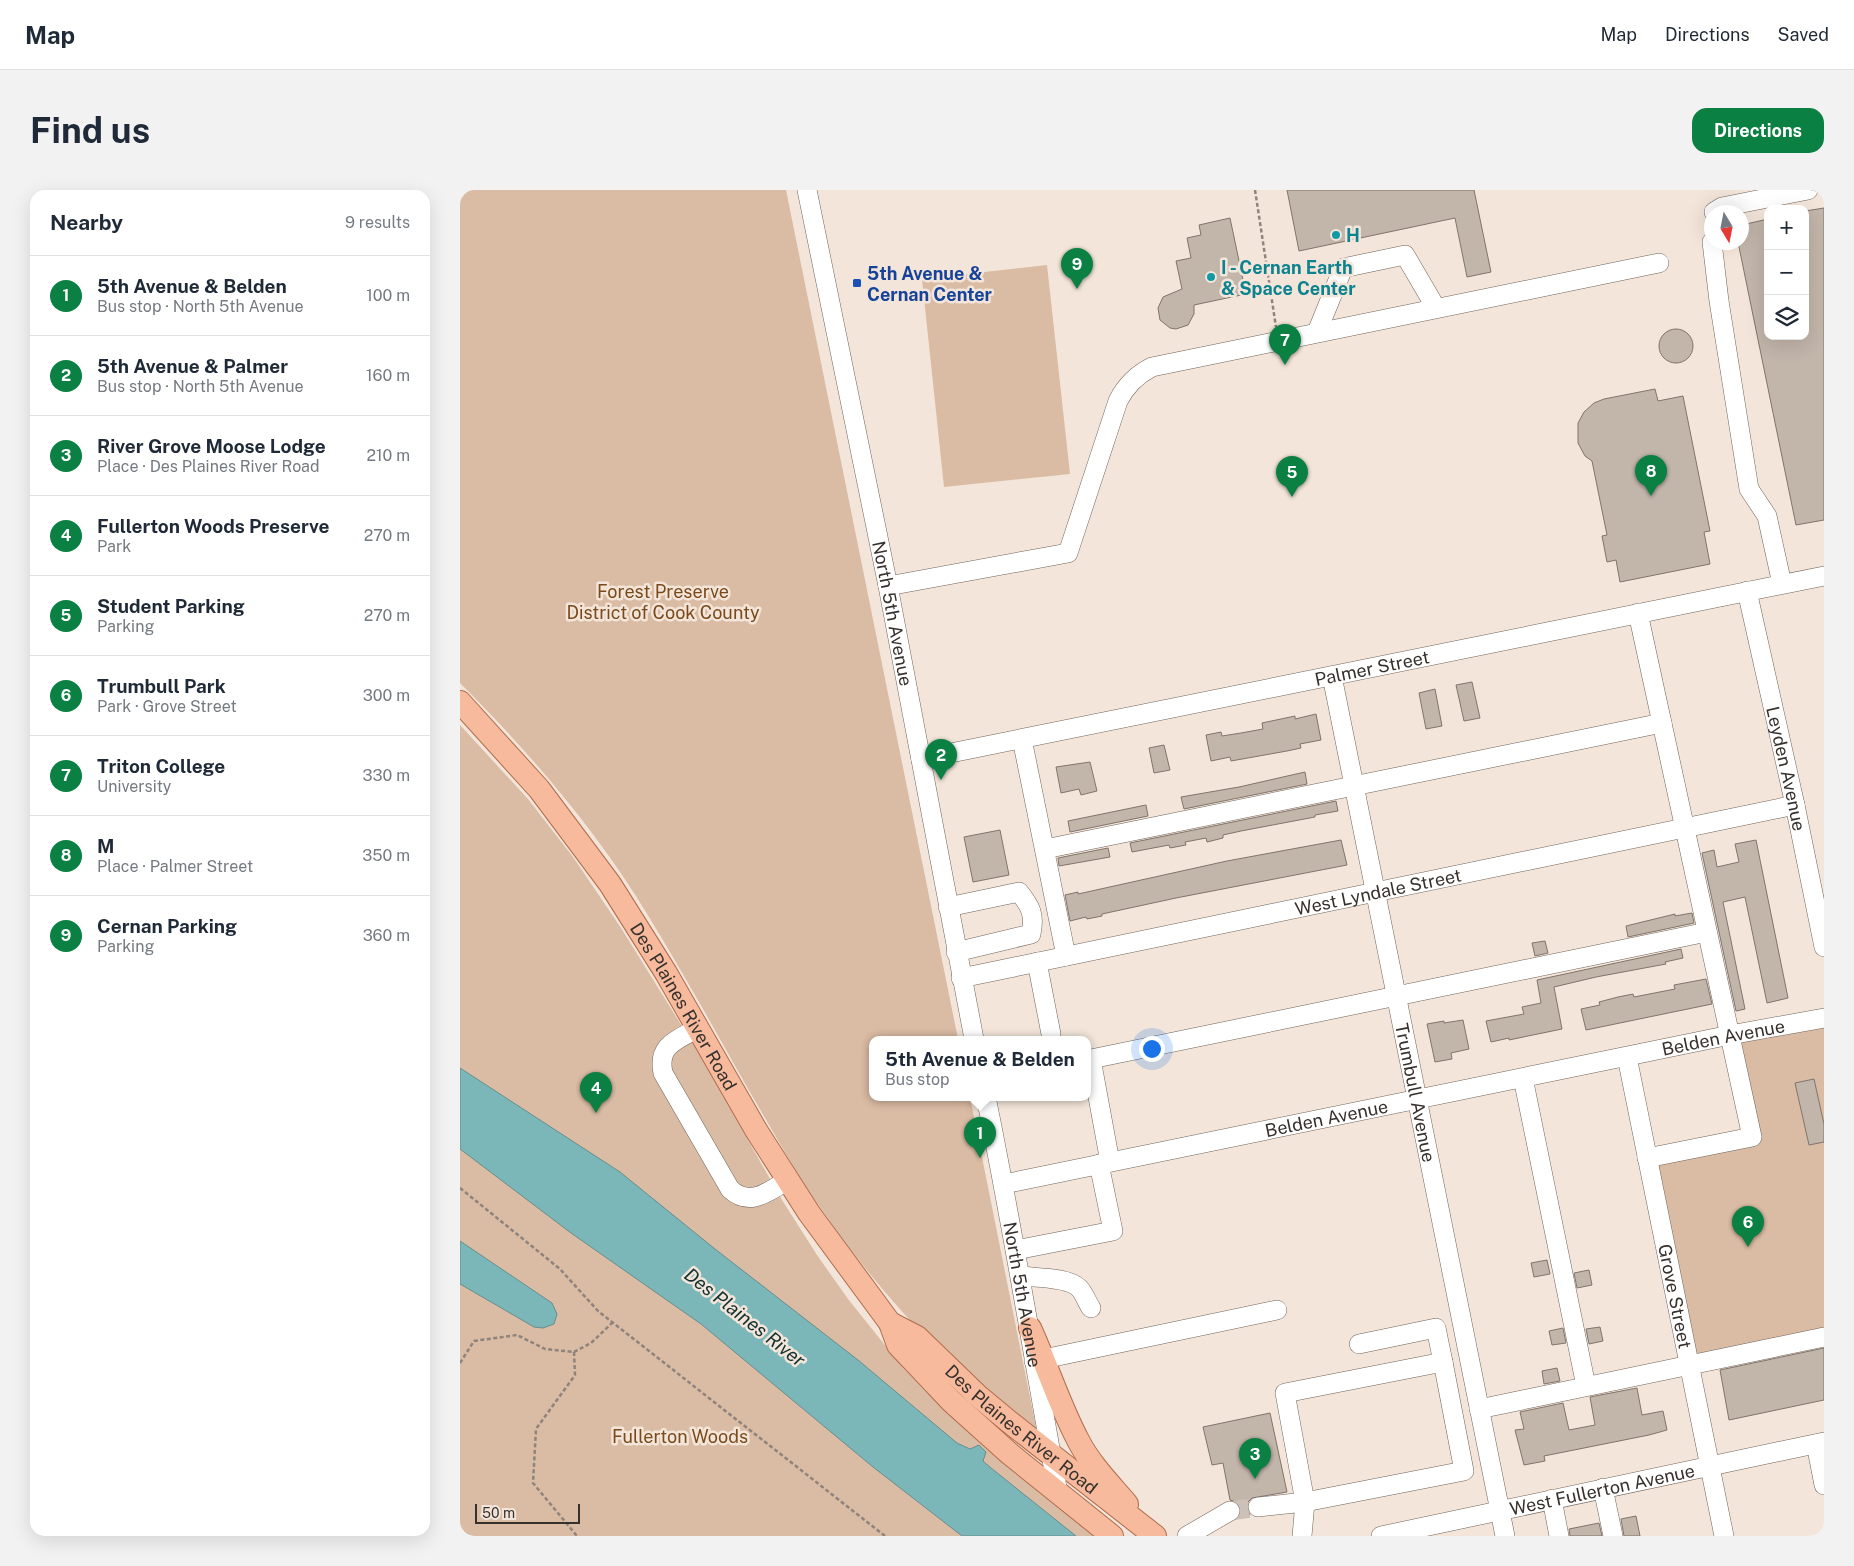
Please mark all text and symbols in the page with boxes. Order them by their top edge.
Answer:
text: Map [25,21,75,49]
text: Map [1600,24,1637,45]
text: Directions [1665,24,1750,45]
text: Saved [1778,24,1829,45]
button: Directions [1692,108,1824,153]
text: Find us [30,110,150,151]
north arrow [1704,205,1749,250]
map controls [1764,205,1809,340]
button: + [1764,205,1809,250]
text: Nearby [50,210,123,235]
text: 9 results [345,213,410,232]
place label: H [1346,225,1360,246]
marker: H [1330,229,1342,241]
pin: 9 [1061,248,1093,289]
button: − [1764,250,1809,295]
place label: I - Cernan Earth & Space Center [1221,257,1356,299]
place label: 5th Avenue & Cernan Center [867,263,993,305]
marker: I - Cernan Earth & Space Center [1205,271,1217,283]
text: 5th Avenue & Belden [97,275,287,297]
marker: 5th Avenue & Cernan Center [851,277,863,289]
text: 1 [63,286,69,305]
text: 100 m [366,286,410,305]
button: layers [1764,295,1809,340]
text: Bus stop · North 5th Avenue [97,297,304,316]
pin: 7 [1269,324,1301,365]
text: 5th Avenue & Palmer [97,355,288,377]
text: 2 [61,366,71,385]
text: 160 m [366,366,410,385]
text: Bus stop · North 5th Avenue [97,377,304,396]
text: River Grove Moose Lodge [97,435,326,457]
text: 3 [61,446,71,465]
text: 210 m [366,446,410,465]
pin: 8 [1635,455,1667,496]
pin: 5 [1276,456,1308,497]
text: Place · Des Plaines River Road [97,457,320,476]
text: Fullerton Woods Preserve [97,515,330,537]
text: 4 [61,526,71,545]
text: 270 m [364,526,410,545]
text: Park [97,537,131,556]
street label: North 5th Avenue [869,539,917,688]
park label: Forest Preserve District of Cook County [566,581,760,623]
text: Student Parking [97,595,245,617]
text: 5 [61,606,71,625]
text: 270 m [364,606,410,625]
text: Parking [97,617,154,636]
street label: Palmer Street [1313,646,1431,689]
text: Trumbull Park [97,675,226,697]
text: 6 [61,686,71,705]
text: 300 m [363,686,410,705]
text: Park · Grove Street [97,697,237,716]
street label: Leyden Avenue [1763,704,1811,833]
pin: 2 [925,739,957,780]
text: Triton College [97,755,225,777]
text: 7 [61,766,71,785]
text: 330 m [363,766,410,785]
text: University [97,777,171,796]
text: M [97,835,114,857]
text: 8 [61,846,71,865]
text: 350 m [362,846,410,865]
text: Place · Palmer Street [97,857,253,876]
street label: West Lyndale Street [1293,864,1463,919]
text: Cernan Parking [97,915,237,937]
street label: Des Plaines River Road [626,918,741,1094]
text: 9 [61,926,71,945]
text: 360 m [363,926,410,945]
text: Parking [97,937,154,956]
street label: Belden Avenue [1660,1015,1786,1059]
street label: Trumbull Avenue [1392,1021,1440,1164]
popup [869,1036,1091,1101]
your location [1139,1036,1165,1062]
text: 5th Avenue & Belden [885,1048,1075,1070]
text: Bus stop [885,1070,950,1089]
pin: 4 [580,1072,612,1113]
street label: Belden Avenue [1263,1095,1390,1141]
pin: 1 [964,1117,996,1158]
pin: 6 [1732,1206,1764,1247]
street label: North 5th Avenue [1000,1220,1046,1369]
street label: Grove Street [1655,1242,1696,1350]
water label: Des Plaines River [680,1263,810,1371]
street label: Des Plaines River Road [941,1360,1102,1498]
park label: Fullerton Woods [612,1426,748,1447]
pin: 3 [1239,1438,1271,1479]
street label: West Fullerton Avenue [1508,1459,1697,1519]
scale bar [475,1501,580,1524]
text: 50 m [482,1505,515,1521]

